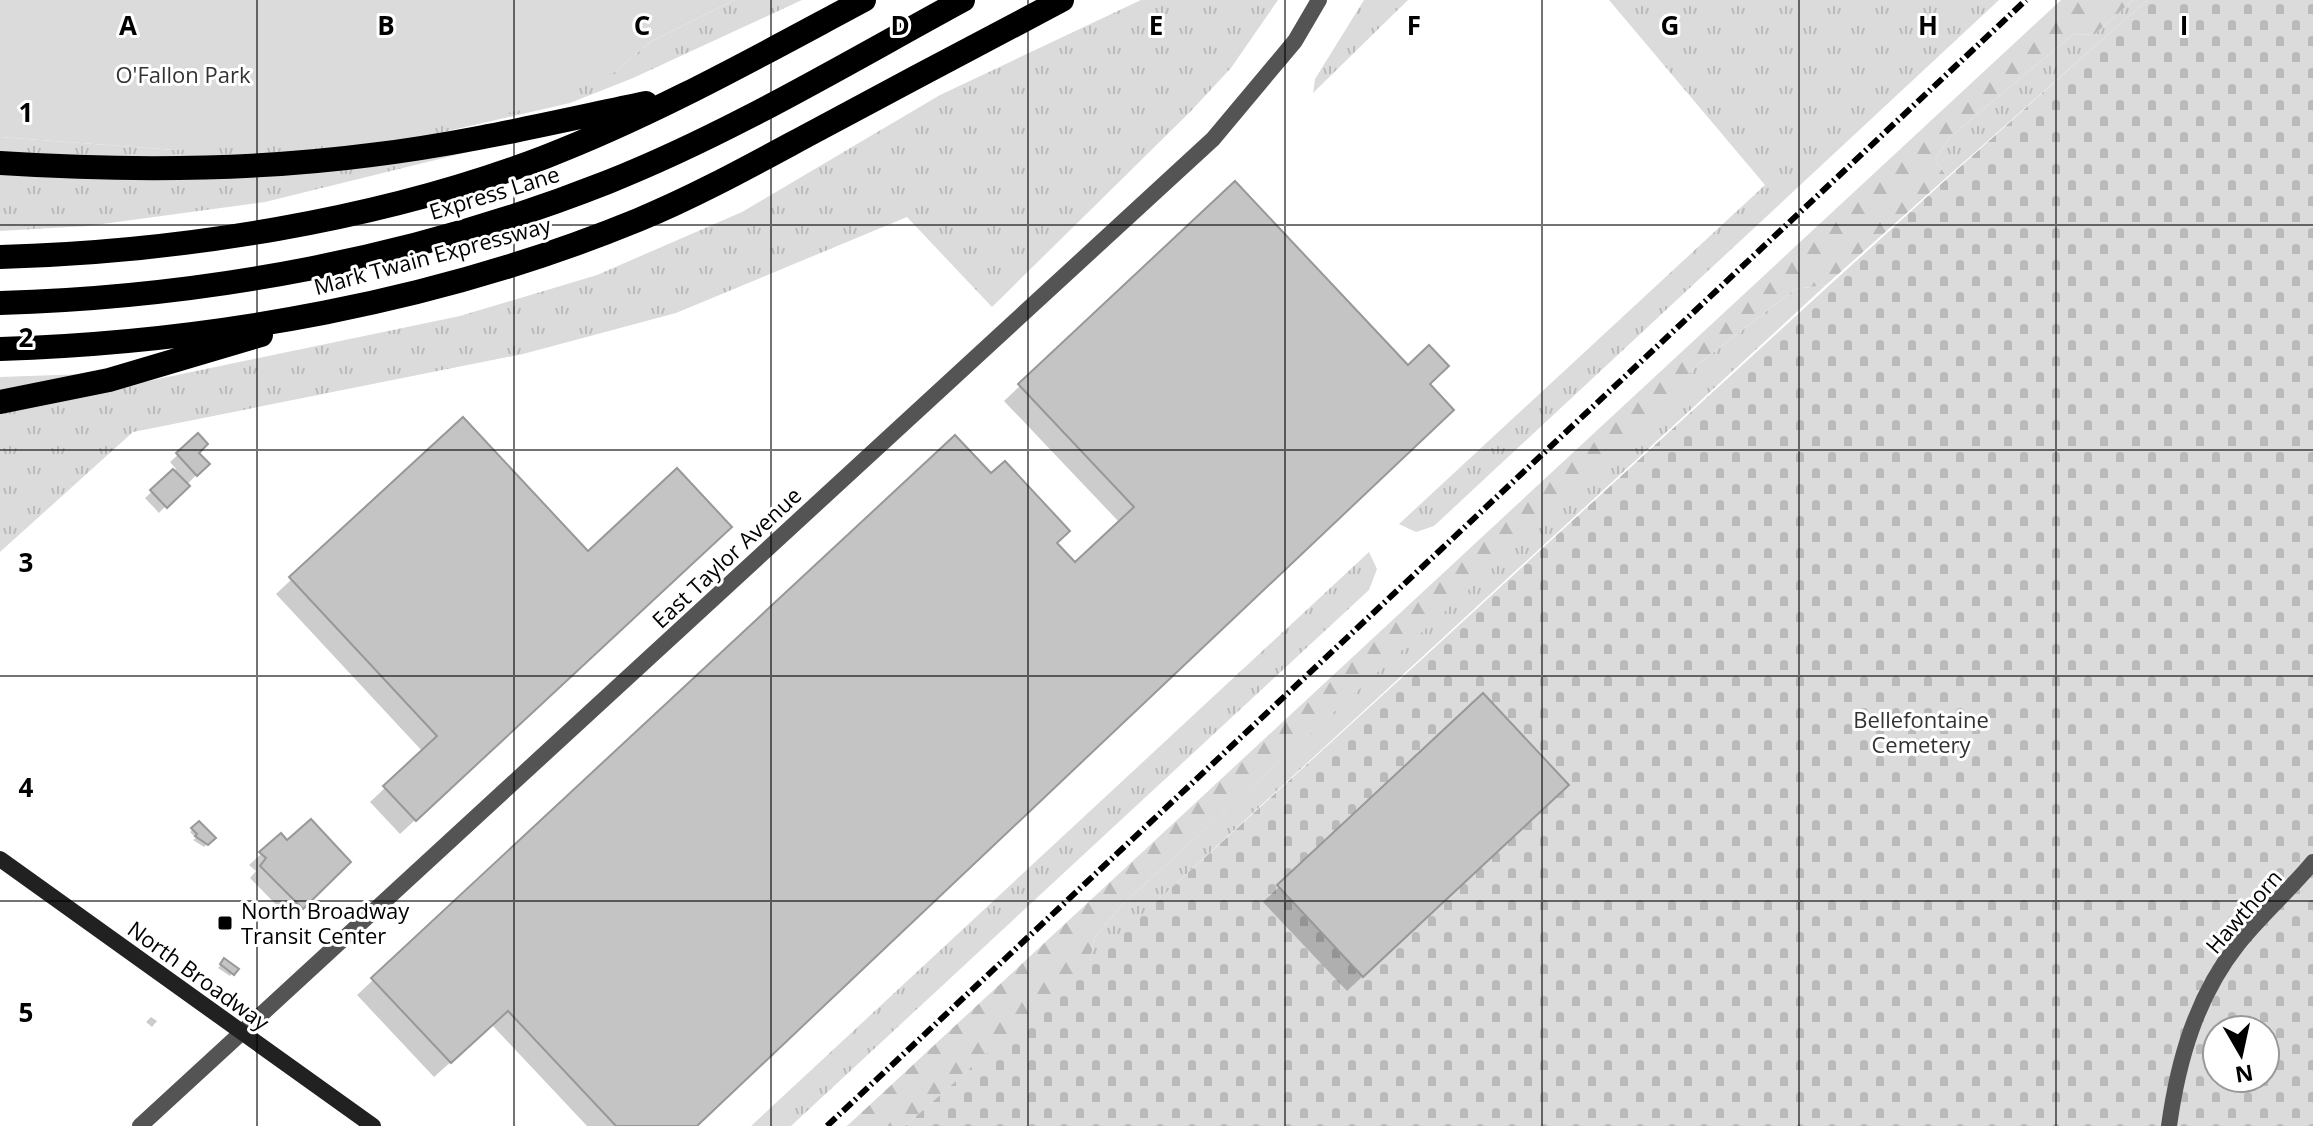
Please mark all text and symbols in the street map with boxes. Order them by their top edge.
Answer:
text: A [119,7,137,43]
text: B [377,7,395,43]
text: C [634,7,650,43]
text: D [890,7,910,43]
text: E [1149,7,1163,43]
text: F [1407,7,1421,43]
text: G [1661,7,1679,43]
text: H [1918,7,1938,43]
text: I [2180,7,2188,43]
park label: O'Fallon Park [115,59,251,89]
text: 1 [19,94,33,130]
street label: Express Lane [425,158,563,226]
street label: Mark Twain Expressway [310,209,555,301]
text: 2 [19,319,34,355]
street label: East Taylor Avenue [645,480,807,634]
text: 3 [19,544,33,580]
park label: Bellefontaine Cemetery [1853,704,1989,759]
text: 4 [19,769,34,805]
street label: Hawthorn [2198,862,2288,960]
place label: North Broadway Transit Center [241,895,410,950]
street label: North Broadway [122,913,277,1037]
marker: North Broadway Transit Center [216,914,234,932]
text: 5 [19,994,33,1030]
north arrow [2201,1014,2281,1094]
text: N [2233,1059,2255,1091]

